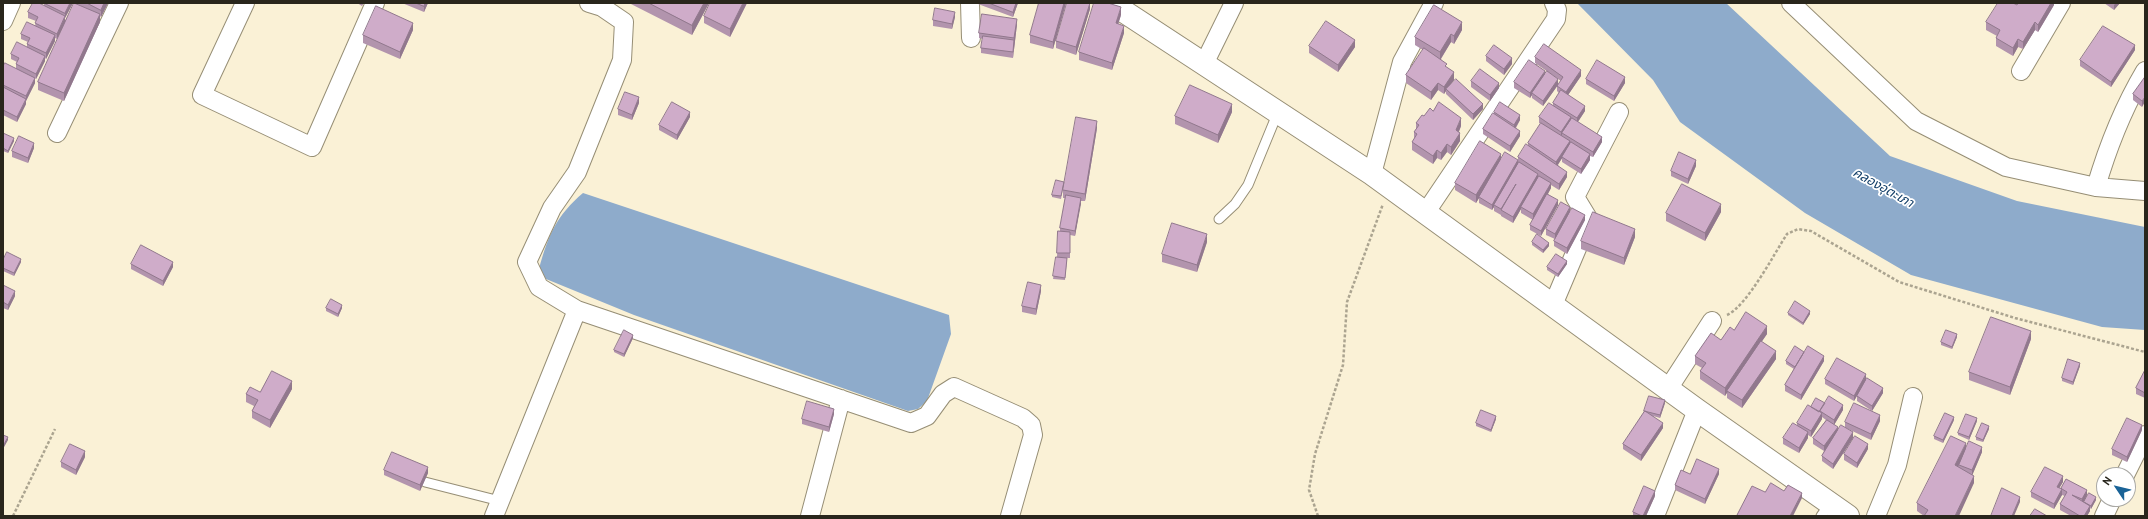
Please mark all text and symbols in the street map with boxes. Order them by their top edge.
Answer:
water label: คลองอุ่ตะเภา [1850,165,1916,211]
north arrow [2096,467,2136,507]
text: N [2099,474,2115,488]

